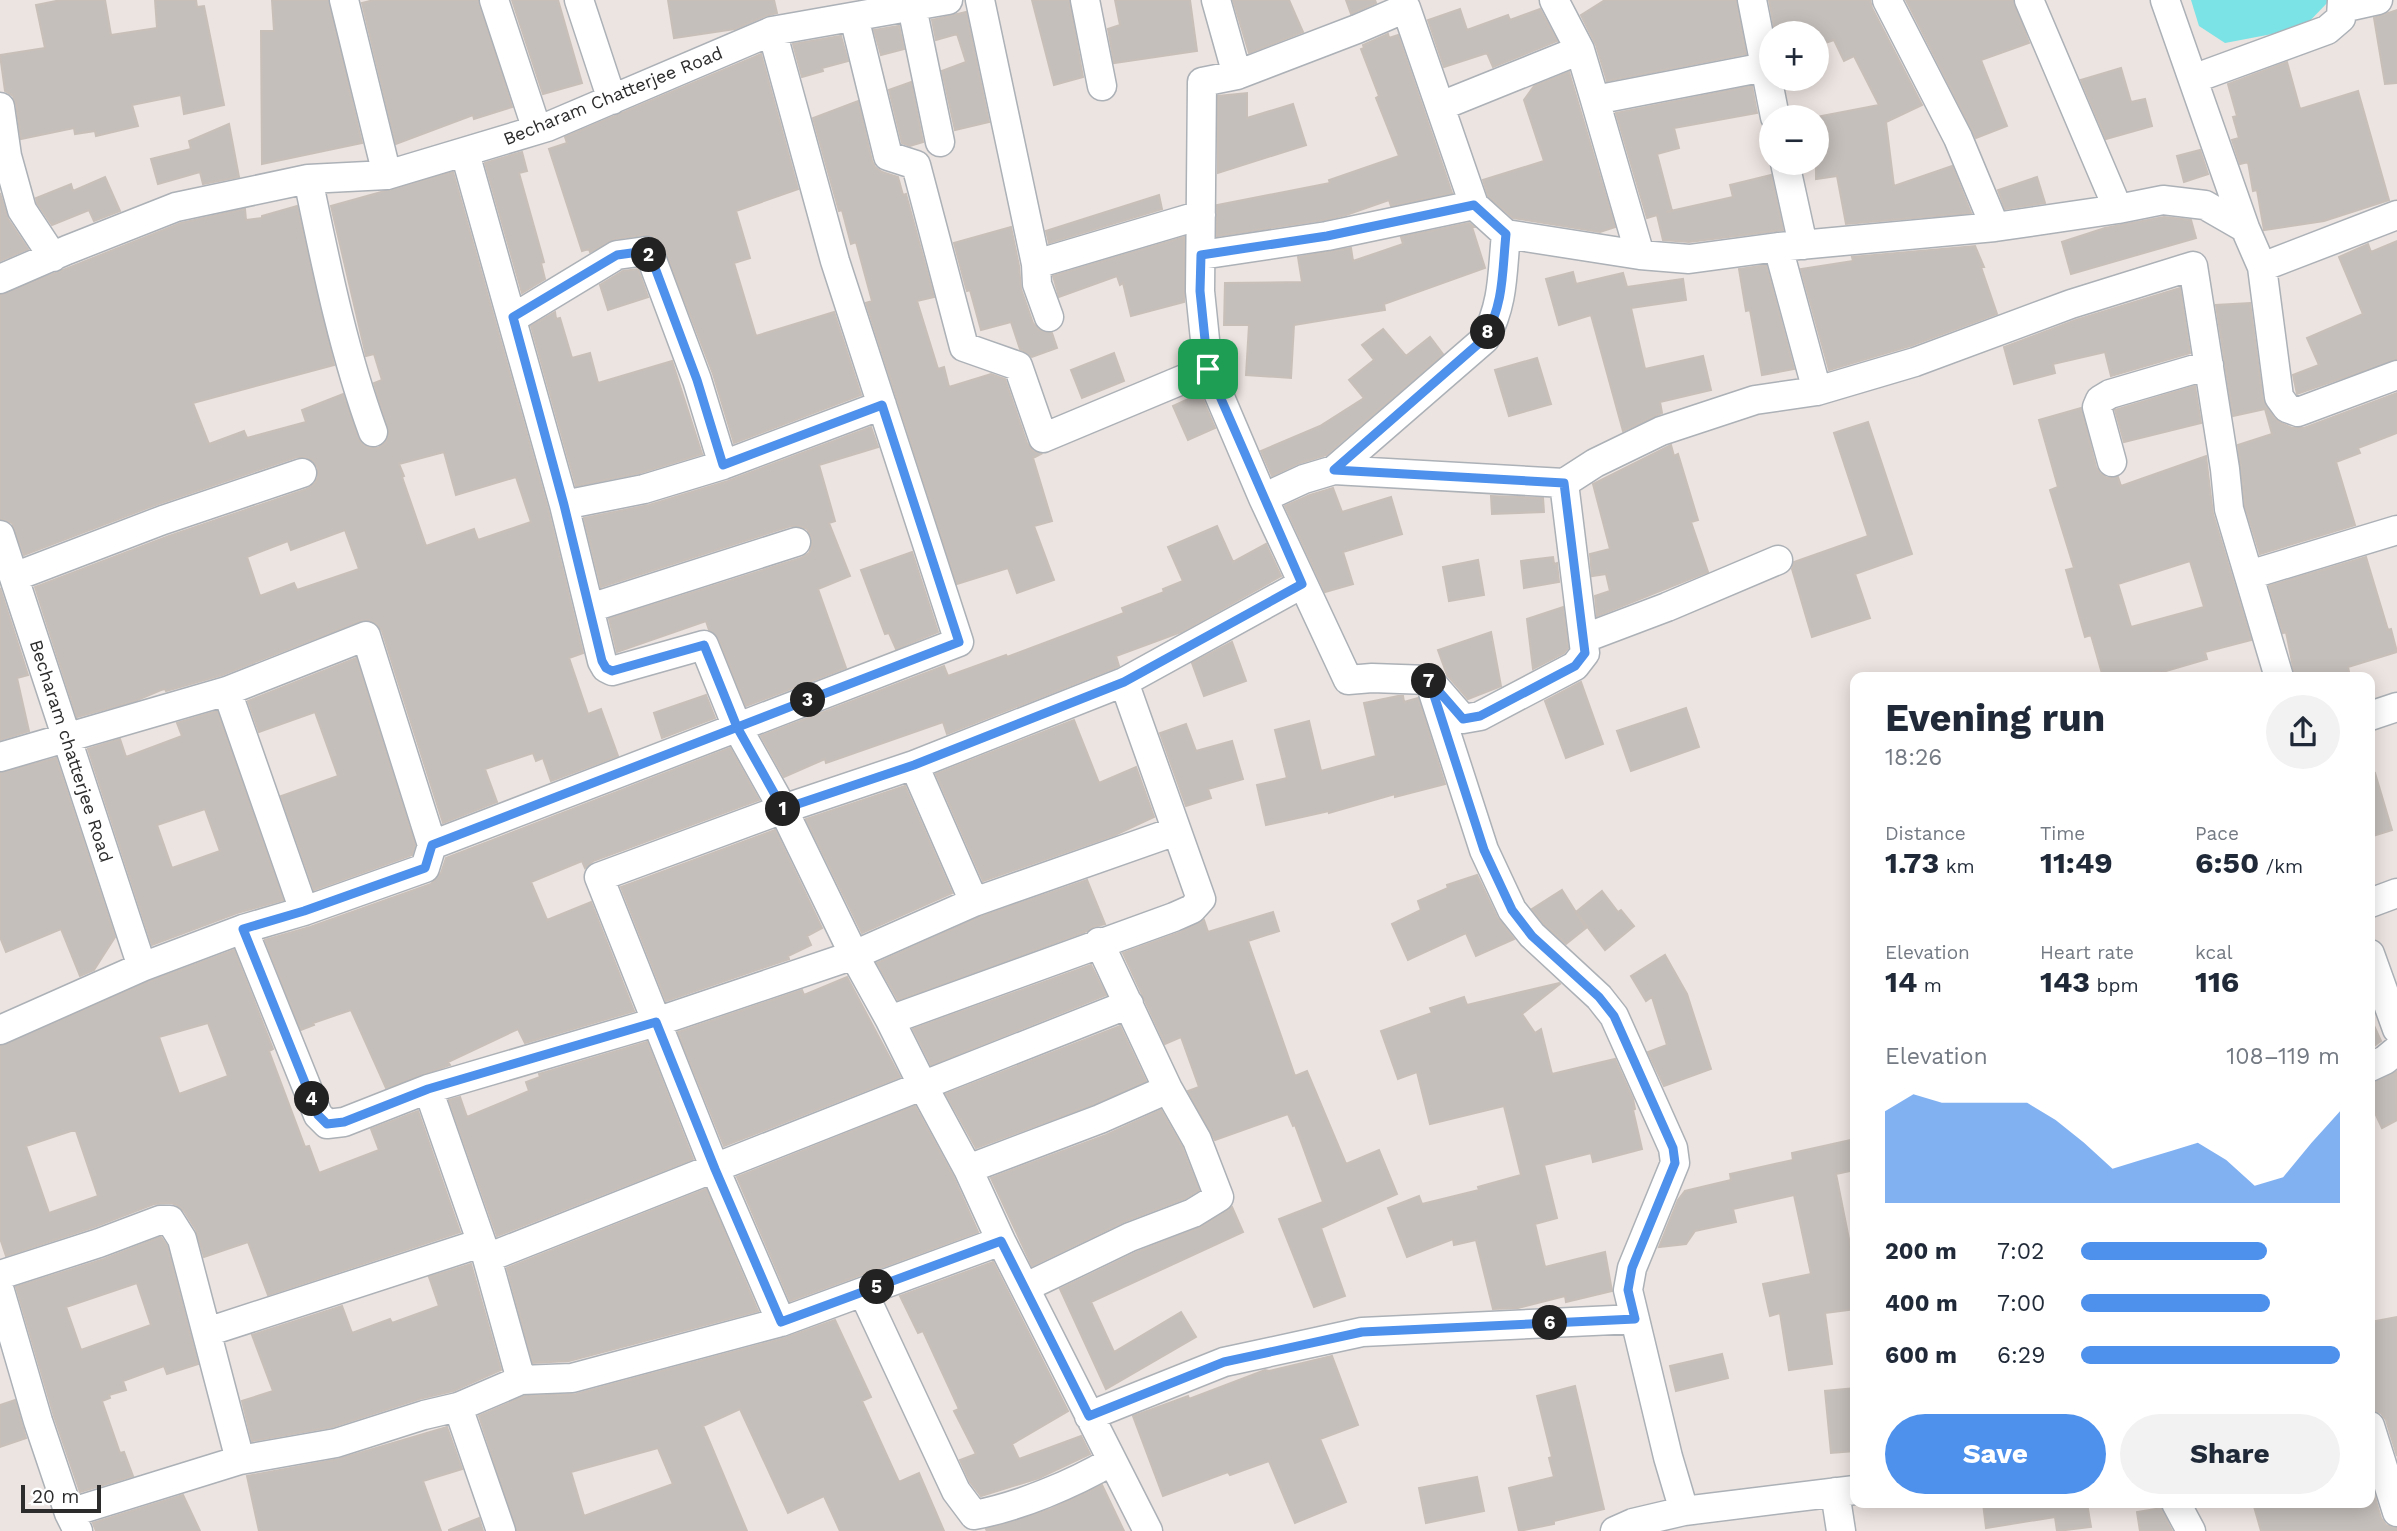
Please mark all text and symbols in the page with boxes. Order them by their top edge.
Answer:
map controls [1759,21,1829,175]
button: + [1759,21,1829,91]
street label: Becharam Chatterjee Road [500,42,726,149]
button: − [1759,105,1829,175]
pin: 2 [632,238,666,272]
text: 2 [643,243,654,266]
pin: 8 [1470,314,1506,350]
text: 8 [1482,320,1493,343]
pin [1178,339,1238,399]
icon: arrive [1189,350,1227,388]
street label: Becharam chatterjee Road [26,637,117,865]
pin: 7 [1412,664,1446,698]
text: 7 [1423,669,1434,692]
pin: 3 [790,682,826,718]
text: 3 [802,688,813,711]
button: share [2266,695,2340,769]
text: Evening run [1885,696,2105,740]
text: 18:26 [1885,744,1942,771]
pin: 1 [766,792,800,826]
text: 1 [778,797,787,820]
text: Distance [1885,822,1966,845]
text: Time [2040,822,2085,845]
text: Pace [2195,822,2239,845]
text: 1.73 [1885,845,1939,880]
text: 11:49 [2040,845,2113,880]
text: 6:50 [2195,845,2259,880]
text: km [1939,855,1975,878]
text: /km [2259,855,2303,878]
text: Elevation [1885,941,1970,964]
text: Heart rate [2040,941,2134,964]
text: kcal [2195,941,2233,964]
text: 14 [1885,964,1917,999]
text: 143 [2040,964,2090,999]
text: 116 [2195,964,2239,999]
text: m [1917,974,1942,997]
text: bpm [2090,974,2139,997]
text: Elevation [1885,1043,1988,1070]
text: 108–119 m [2226,1043,2340,1070]
pin: 4 [294,1082,330,1116]
text: 4 [305,1087,318,1110]
text: 200 m [1885,1238,1957,1265]
text: 7:02 [1997,1238,2044,1265]
pin: 5 [860,1270,894,1304]
text: 5 [871,1275,882,1298]
text: 400 m [1885,1290,1958,1317]
text: 7:00 [1997,1290,2045,1317]
pin: 6 [1532,1306,1568,1340]
text: 6 [1544,1311,1555,1334]
text: 600 m [1885,1342,1957,1369]
text: 6:29 [1997,1342,2045,1369]
button: Save [1885,1414,2106,1494]
button: Share [2120,1414,2340,1494]
scale bar [21,1482,102,1514]
text: 20 m [32,1485,79,1508]

